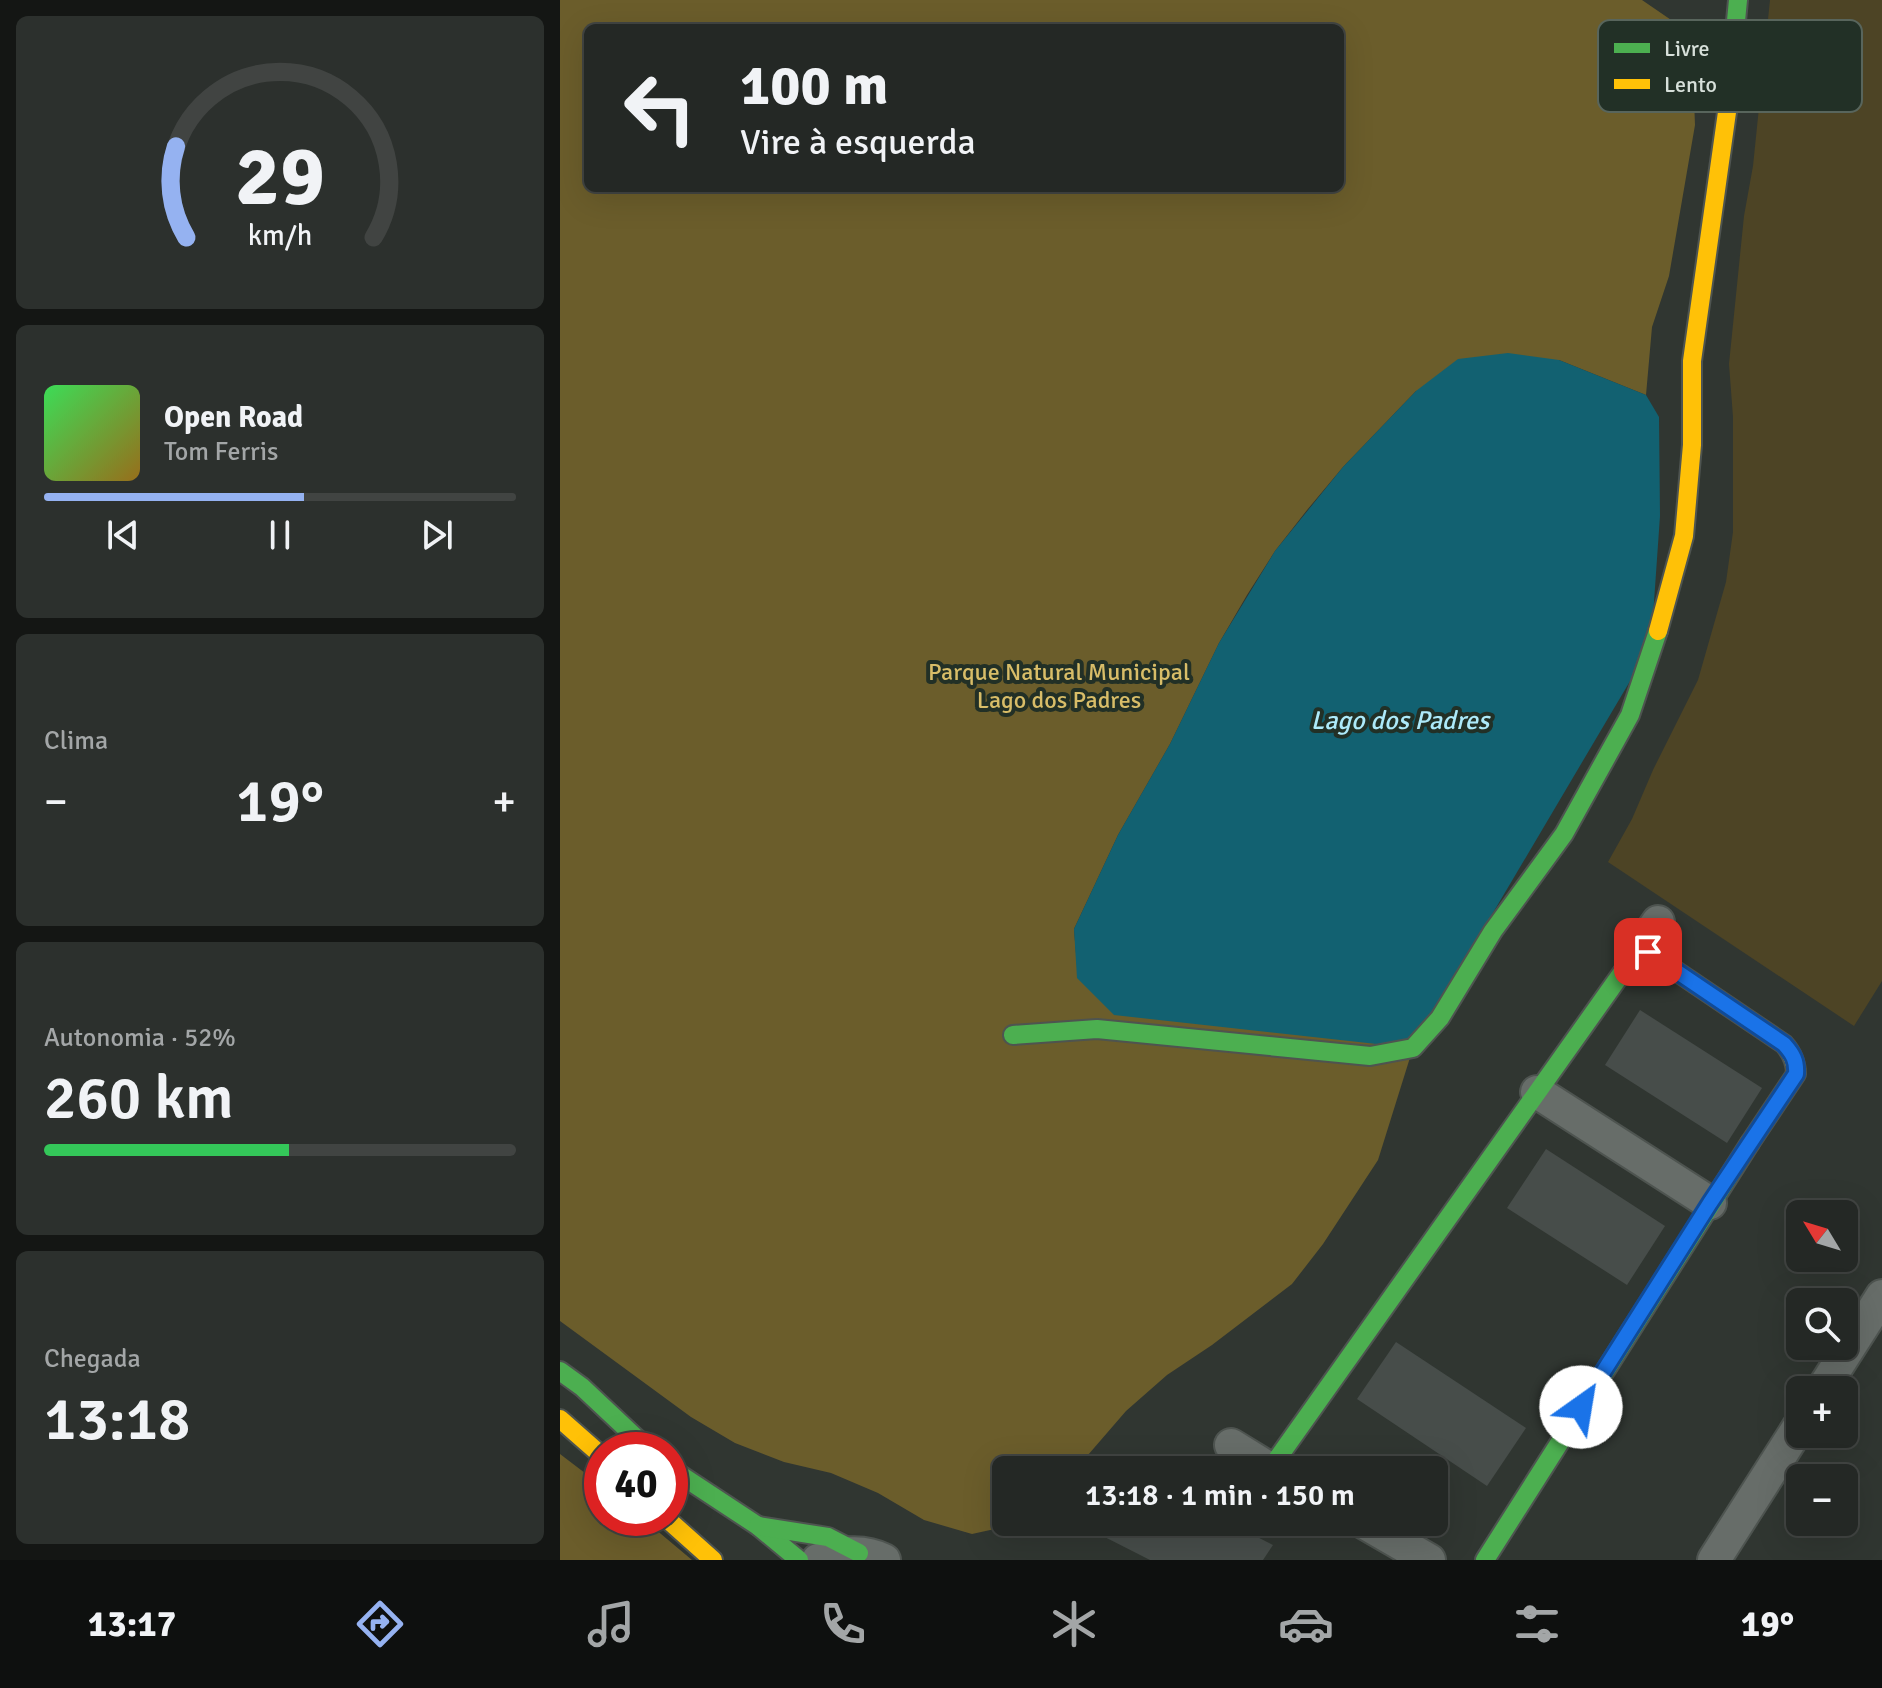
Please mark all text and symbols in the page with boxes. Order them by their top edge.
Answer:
legend [1598,20,1862,112]
text: Livre [1664,35,1710,62]
text: 100 m [740,51,888,120]
icon: left [608,56,712,160]
text: Lento [1664,71,1717,98]
text: Vire à esquerda [740,120,976,165]
text: 29 [235,126,325,228]
text: km/h [248,219,312,254]
text: Open Road [164,399,303,436]
text: Tom Ferris [164,436,278,468]
icon: previous [101,513,145,557]
icon: pause [258,513,302,557]
icon: next [415,513,459,557]
park label: Parque Natural Municipal Lago dos Padres [928,657,1190,715]
water label: Lago dos Padres [1311,705,1492,737]
text: Clima [44,725,108,757]
text: 19° [236,765,324,839]
text: − [44,775,68,829]
text: + [492,775,516,829]
pin [1614,918,1682,986]
icon: arrive [1626,930,1670,974]
text: Autonomia · 52% [44,1022,236,1054]
text: 260 km [44,1062,233,1136]
north arrow [1786,1200,1858,1272]
map controls [1786,1200,1858,1536]
button: search [1786,1288,1858,1360]
text: Chegada [44,1343,141,1375]
position arrow [1539,1365,1623,1449]
button: + [1786,1376,1858,1448]
text: 13:18 [44,1383,191,1457]
speed limit sign: 40 [584,1432,688,1536]
button: − [1786,1464,1858,1536]
text: 13:18 · 1 min · 150 m [1085,1477,1355,1514]
icon: directions [352,1596,408,1652]
icon: music [583,1596,639,1652]
icon: phone [815,1596,871,1652]
icon: climate [1046,1596,1102,1652]
icon: car [1278,1596,1334,1652]
icon: filters [1509,1596,1565,1652]
text: 13:17 [88,1602,176,1647]
text: 19° [1741,1602,1794,1647]

